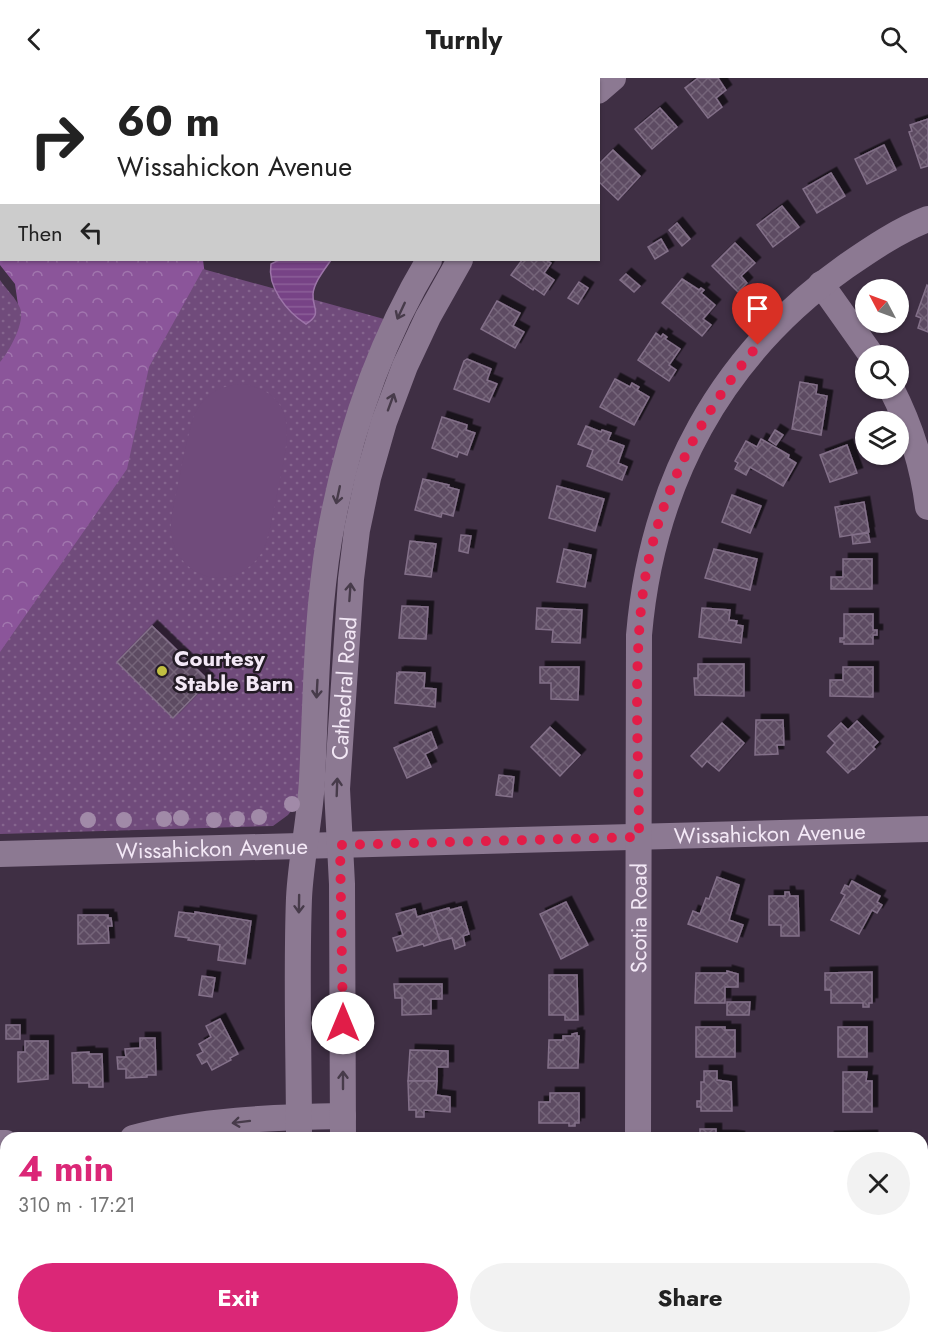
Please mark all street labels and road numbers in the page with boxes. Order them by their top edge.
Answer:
street label: Cathedral Road [323,616,364,761]
street label: Wissahickon Avenue [673,815,866,852]
street label: Wissahickon Avenue [116,830,308,867]
street label: Scotia Road [622,863,655,973]

